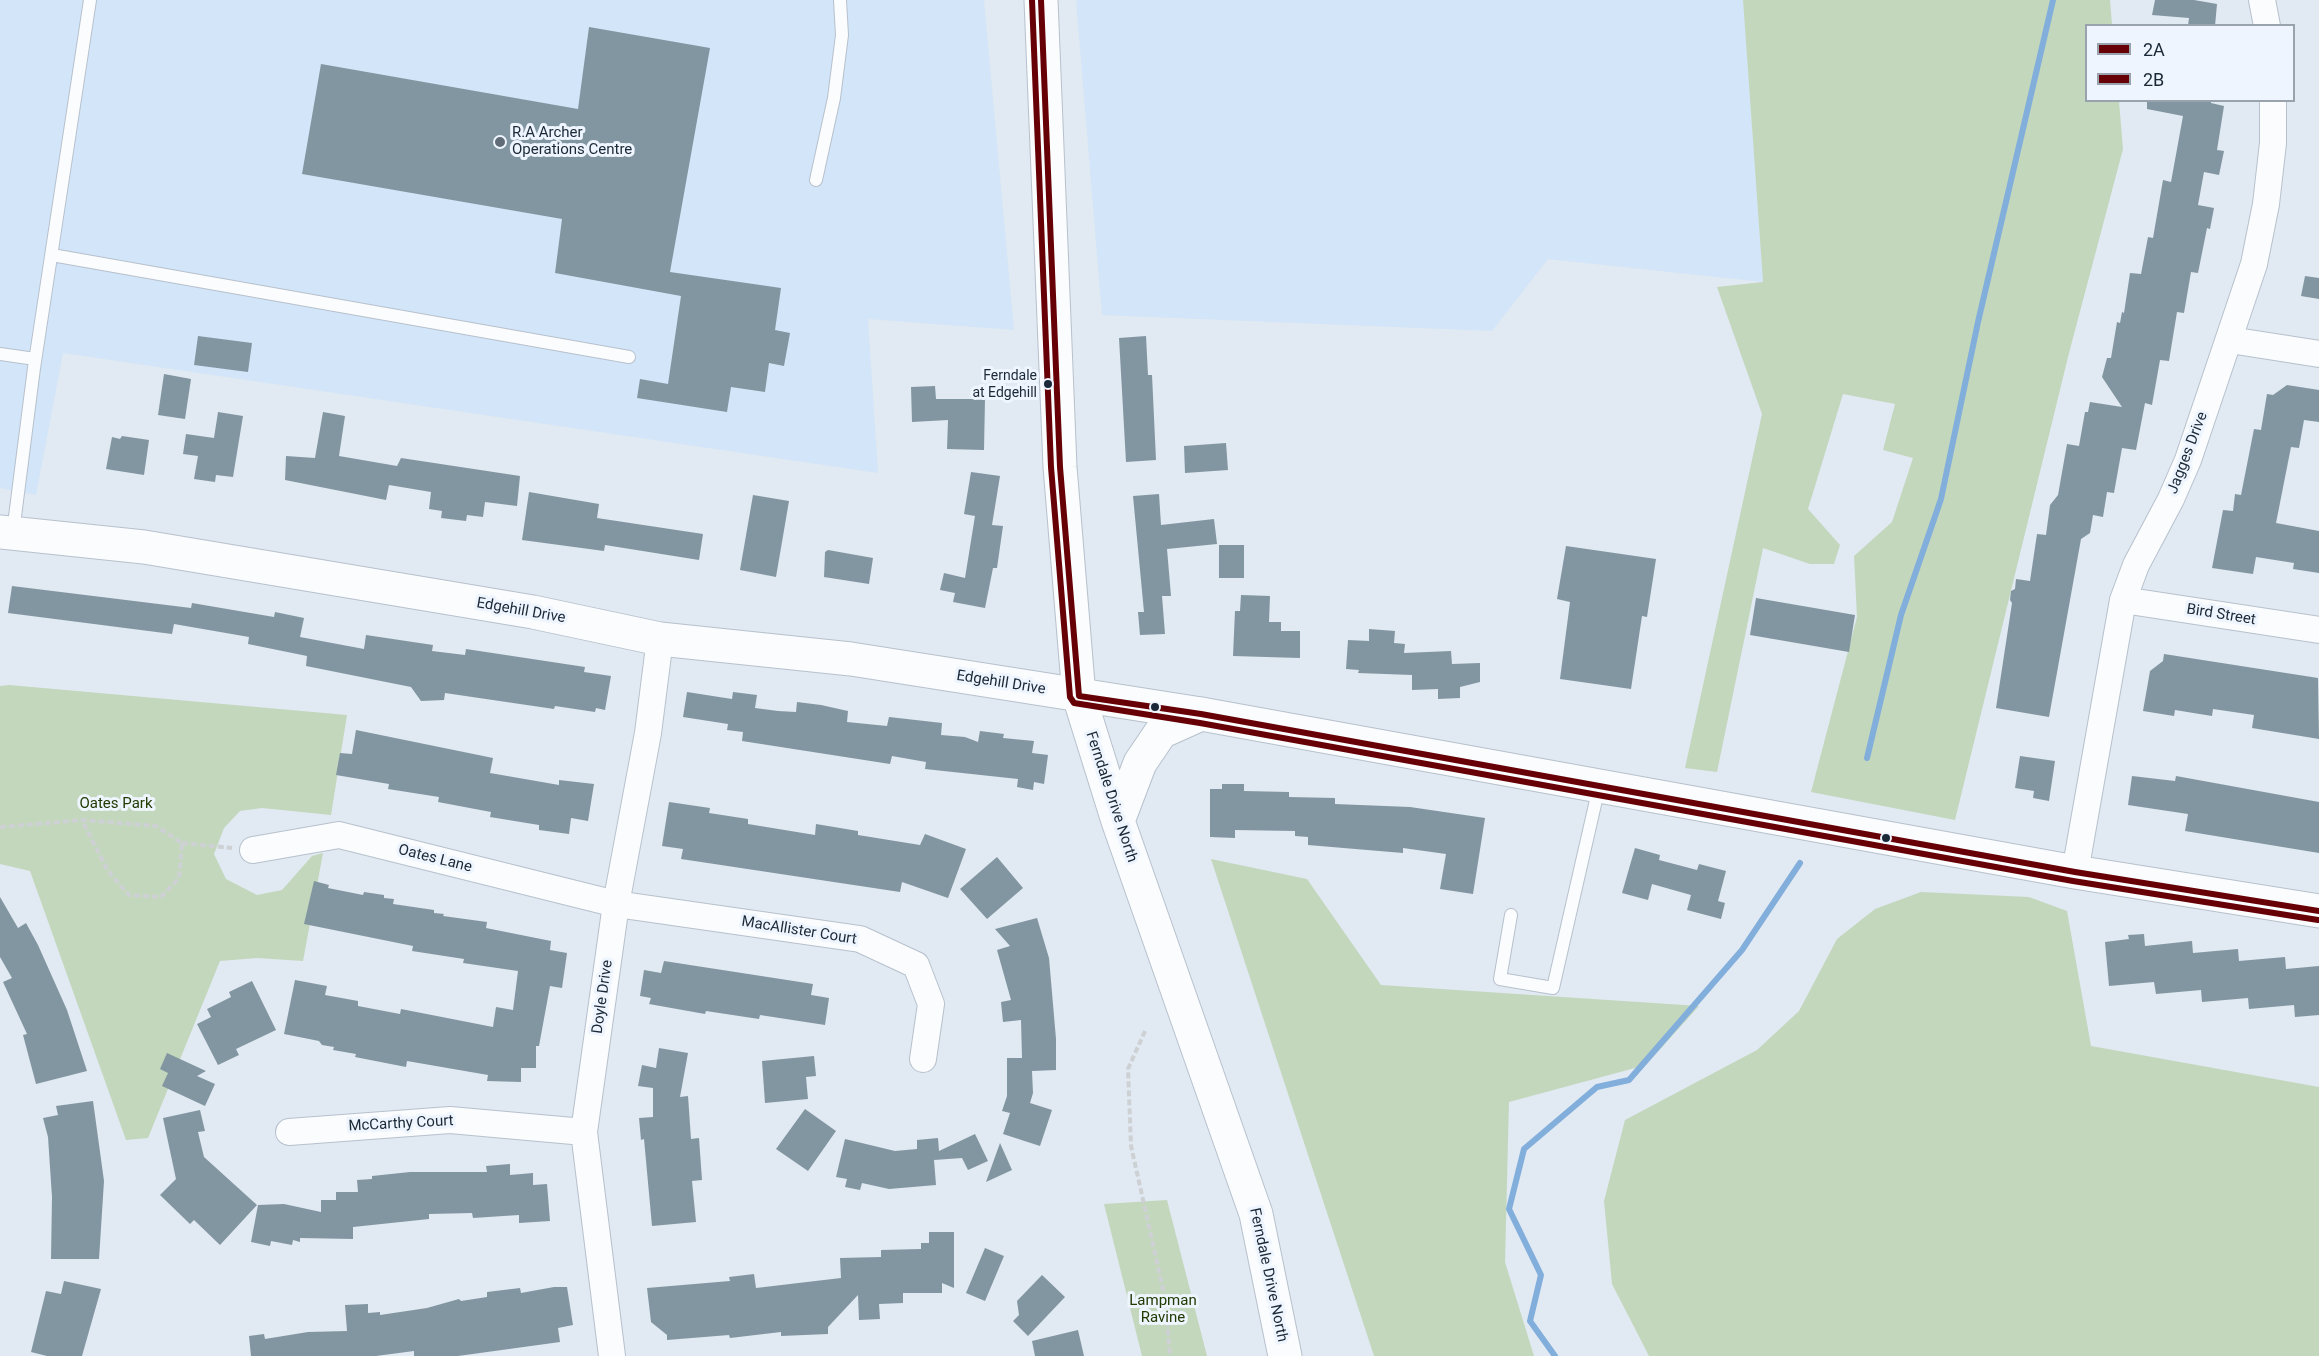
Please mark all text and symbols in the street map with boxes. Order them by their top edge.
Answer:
legend [2085,24,2295,102]
text: 2A [2143,39,2165,60]
text: 2B [2143,69,2164,90]
place label: R.A Archer Operations Centre [512,124,632,159]
marker: R.A Archer Operations Centre [493,135,507,149]
place label: Ferndale at Edgehill [972,368,1037,400]
marker: Ferndale at Edgehill [1042,378,1054,390]
street label: Jagges Drive [2164,409,2212,497]
street label: Edgehill Drive [475,594,567,628]
street label: Bird Street [2185,601,2257,629]
street label: Edgehill Drive [955,667,1047,699]
unlabelled marker [1149,701,1161,713]
street label: Ferndale Drive North [1081,729,1141,865]
park label: Oates Park [79,795,153,813]
unlabelled marker [1880,832,1892,844]
street label: Oates Lane [396,841,474,877]
street label: MacAllister Court [740,913,858,949]
street label: Doyle Drive [589,959,617,1035]
street label: McCarthy Court [348,1112,454,1136]
street label: Ferndale Drive North [1245,1206,1291,1344]
park label: Lampman Ravine [1129,1292,1197,1327]

